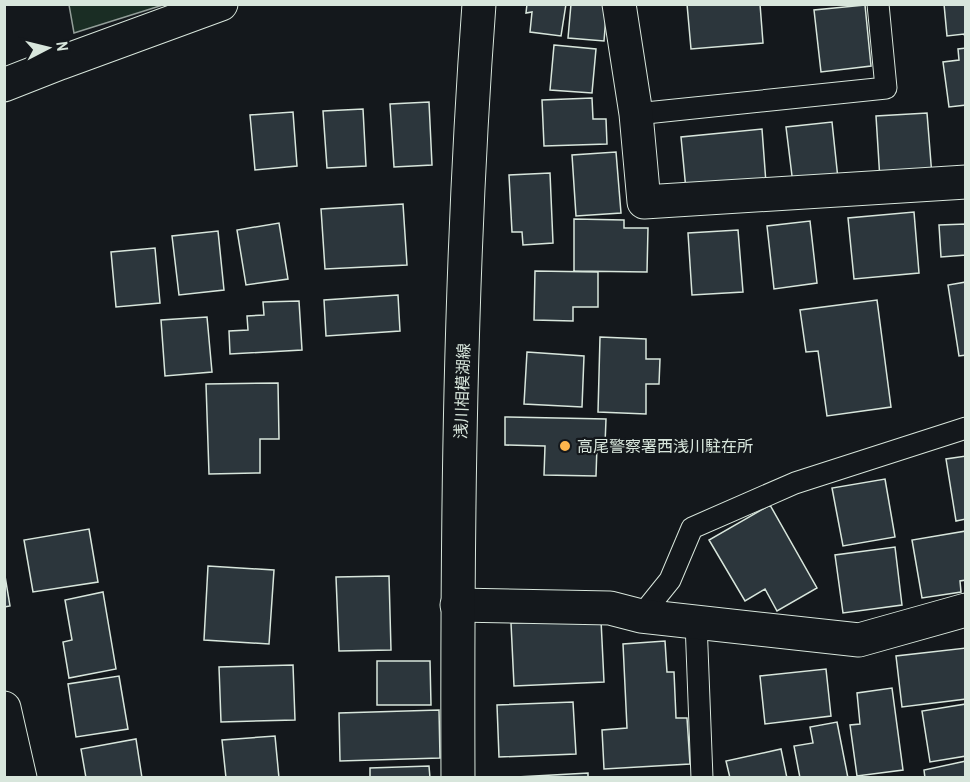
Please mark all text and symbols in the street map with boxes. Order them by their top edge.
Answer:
north arrow [18,18,78,78]
text: N [51,40,74,52]
street label: 浅川相模湖線 [449,343,475,439]
place label: 高尾警察署西浅川駐在所 [577,435,753,457]
marker: 高尾警察署西浅川駐在所 [558,439,572,453]

